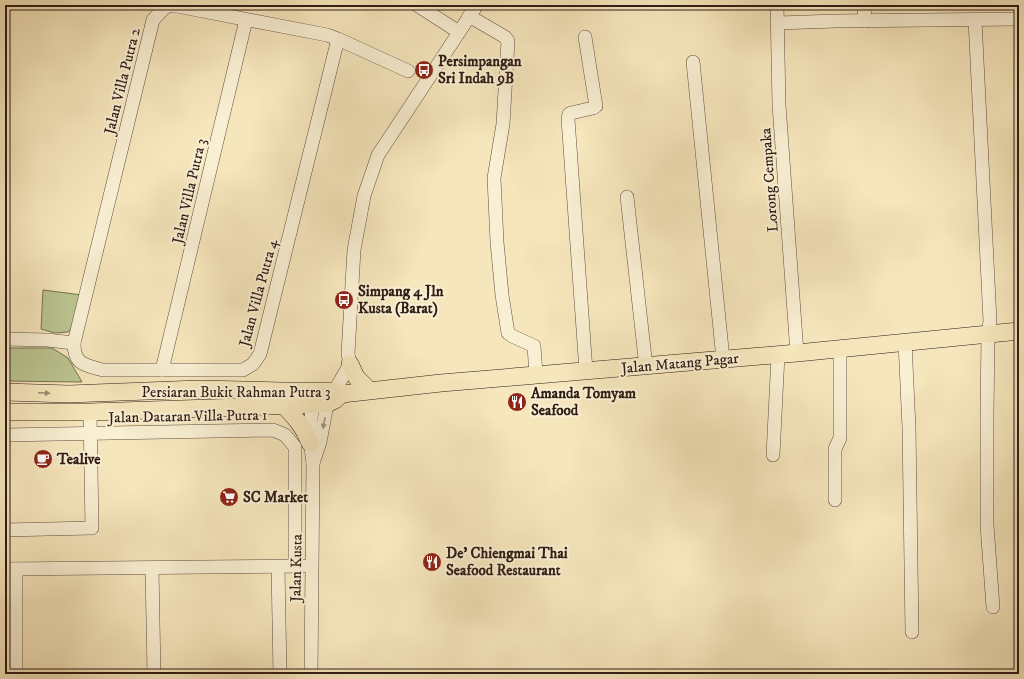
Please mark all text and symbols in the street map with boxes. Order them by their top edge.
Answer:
street label: Jalan Villa Putra 2 [100,25,145,138]
place label: Persimpangan Sri Indah 9B [438,52,522,88]
bus stop icon: Persimpangan Sri Indah 9B [413,59,435,81]
street label: Lorong Cempaka [756,127,783,233]
street label: Jalan Villa Putra 3 [168,137,211,247]
street label: Jalan Villa Putra 4 [235,237,282,351]
place label: Simpang 4 Jln Kusta (Barat) [358,282,444,318]
bus stop icon: Simpang 4 Jln Kusta (Barat) [333,289,355,311]
street label: Jalan Matang Pagar [618,349,740,378]
street label: Persiaran Bukit Rahman Putra 3 [142,383,330,402]
place label: Amanda Tomyam Seafood [530,384,637,420]
one-way arrow [38,390,51,396]
restaurant icon: Amanda Tomyam Seafood [506,391,528,413]
street label: Jalan Dataran Villa Putra 1 [106,406,268,427]
one-way arrow [320,417,326,429]
cafe icon: Tealive [32,448,54,470]
place label: Tealive [56,450,101,469]
supermarket icon: SC Market [218,486,240,508]
place label: SC Market [243,488,308,507]
street label: Jalan Kusta [286,533,307,604]
place label: De' Chiengmai Thai Seafood Restaurant [446,544,568,580]
restaurant icon: De' Chiengmai Thai Seafood Restaurant [421,551,443,573]

